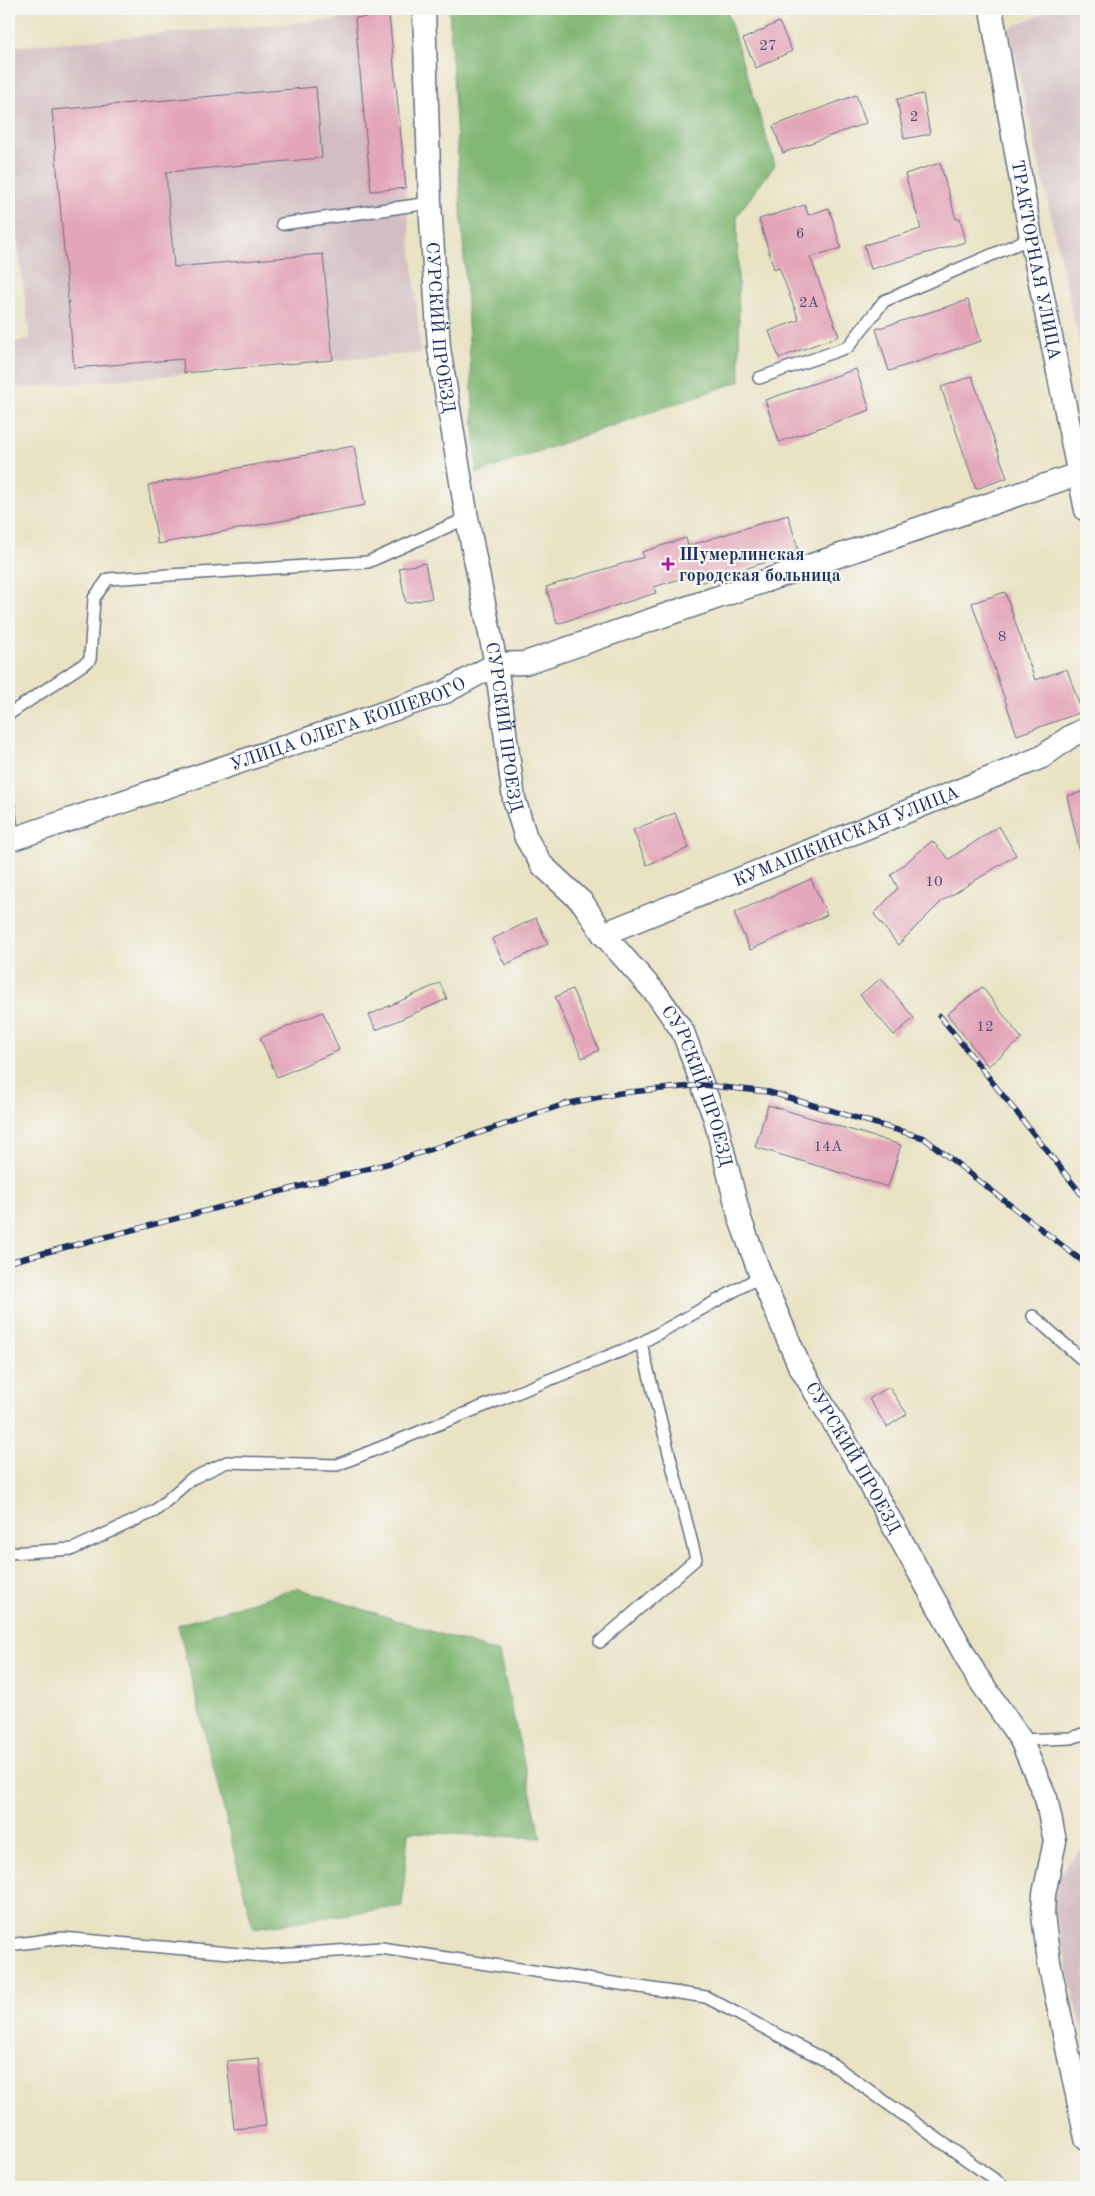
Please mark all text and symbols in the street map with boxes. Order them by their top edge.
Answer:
house number: 27 [759,39,777,54]
house number: 2 [910,110,918,125]
street label: ТРАКТОРНАЯ УЛИЦА [1008,159,1063,362]
house number: 6 [796,227,804,242]
street label: СУРСКИЙ ПРОЕЗД [422,241,458,414]
house number: 2А [799,296,820,311]
place label: Шумерлинская городская больница [679,546,841,585]
marker: Шумерлинская городская больница [661,557,675,571]
house number: 8 [998,630,1006,645]
street label: СУРСКИЙ ПРОЕЗД [482,640,526,815]
street label: УЛИЦА ОЛЕГА КОШЕВОГО [228,674,469,774]
street label: КУМАШКИНСКАЯ УЛИЦА [731,783,962,890]
house number: 10 [925,875,943,890]
street label: СУРСКИЙ ПРОЕЗД [658,1003,735,1169]
house number: 12 [976,1020,994,1035]
house number: 14А [814,1140,843,1155]
street label: СУРСКИЙ ПРОЕЗД [802,1379,903,1537]

